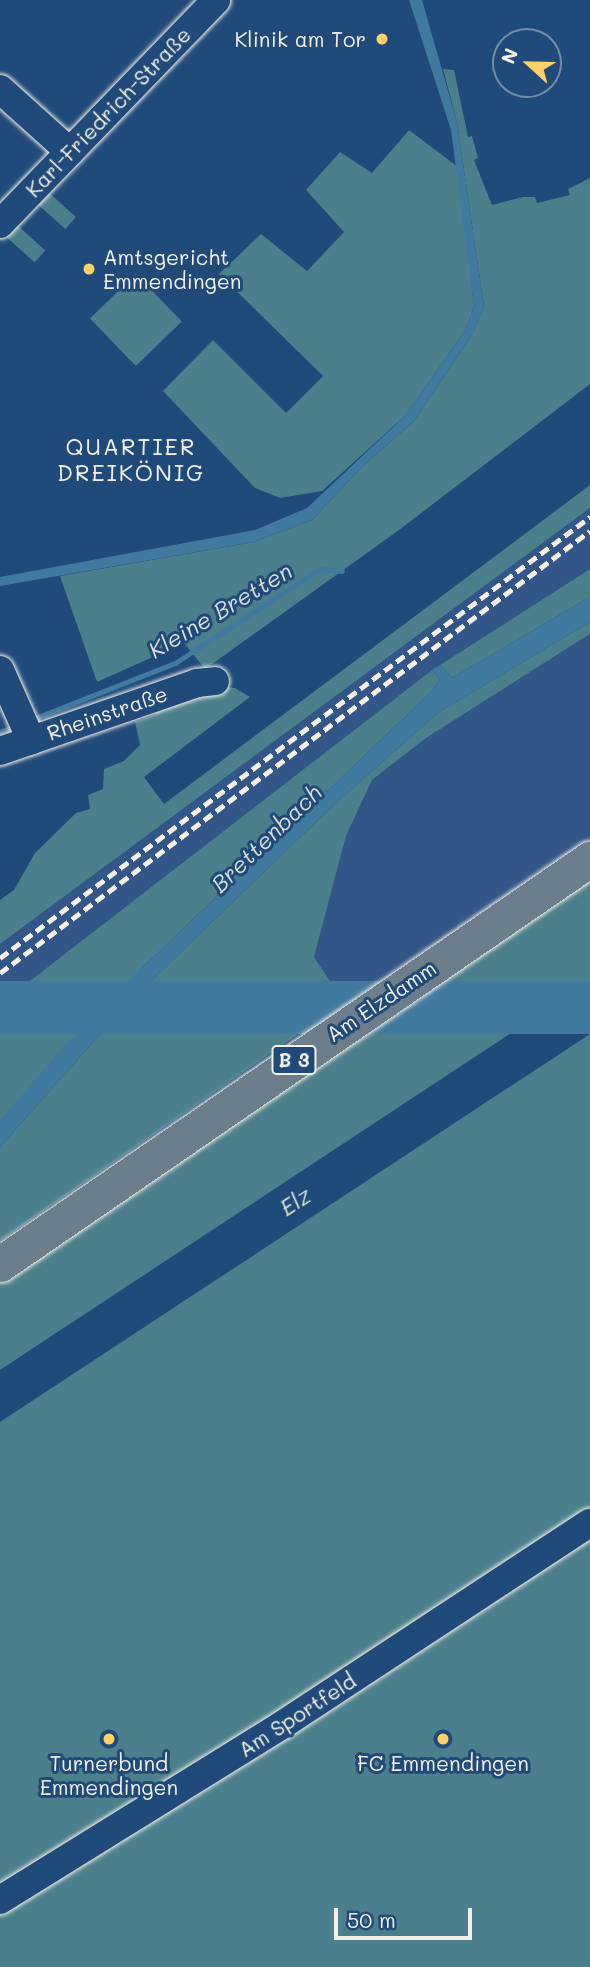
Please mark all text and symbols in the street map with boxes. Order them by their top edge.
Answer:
street label: Karl-Friedrich-Straße [20,22,196,202]
place label: Klinik am Tor [234,26,366,52]
north arrow [492,28,562,98]
marker: Klinik am Tor [372,29,392,49]
text: N [495,44,523,67]
place label: Amtsgericht Emmendingen [103,244,241,294]
marker: Amtsgericht Emmendingen [81,261,97,277]
district label: QUARTIER DREIKÖNIG [58,432,204,486]
water label: Kleine Bretten [143,556,297,664]
street label: Rheinstraße [43,681,171,745]
water label: Brettenbach [205,778,327,898]
street label: Am Elzdamm [321,955,441,1047]
road number: B 3 [271,1044,317,1076]
water label: Elz [274,1181,316,1221]
street label: Am Sportfeld [234,1668,360,1762]
marker: Turnerbund Emmendingen [101,1731,117,1747]
marker: FC Emmendingen [435,1731,451,1747]
place label: Turnerbund Emmendingen [40,1750,178,1800]
place label: FC Emmendingen [357,1750,529,1776]
scale bar [338,1894,476,1938]
text: 50 m [347,1906,396,1933]

